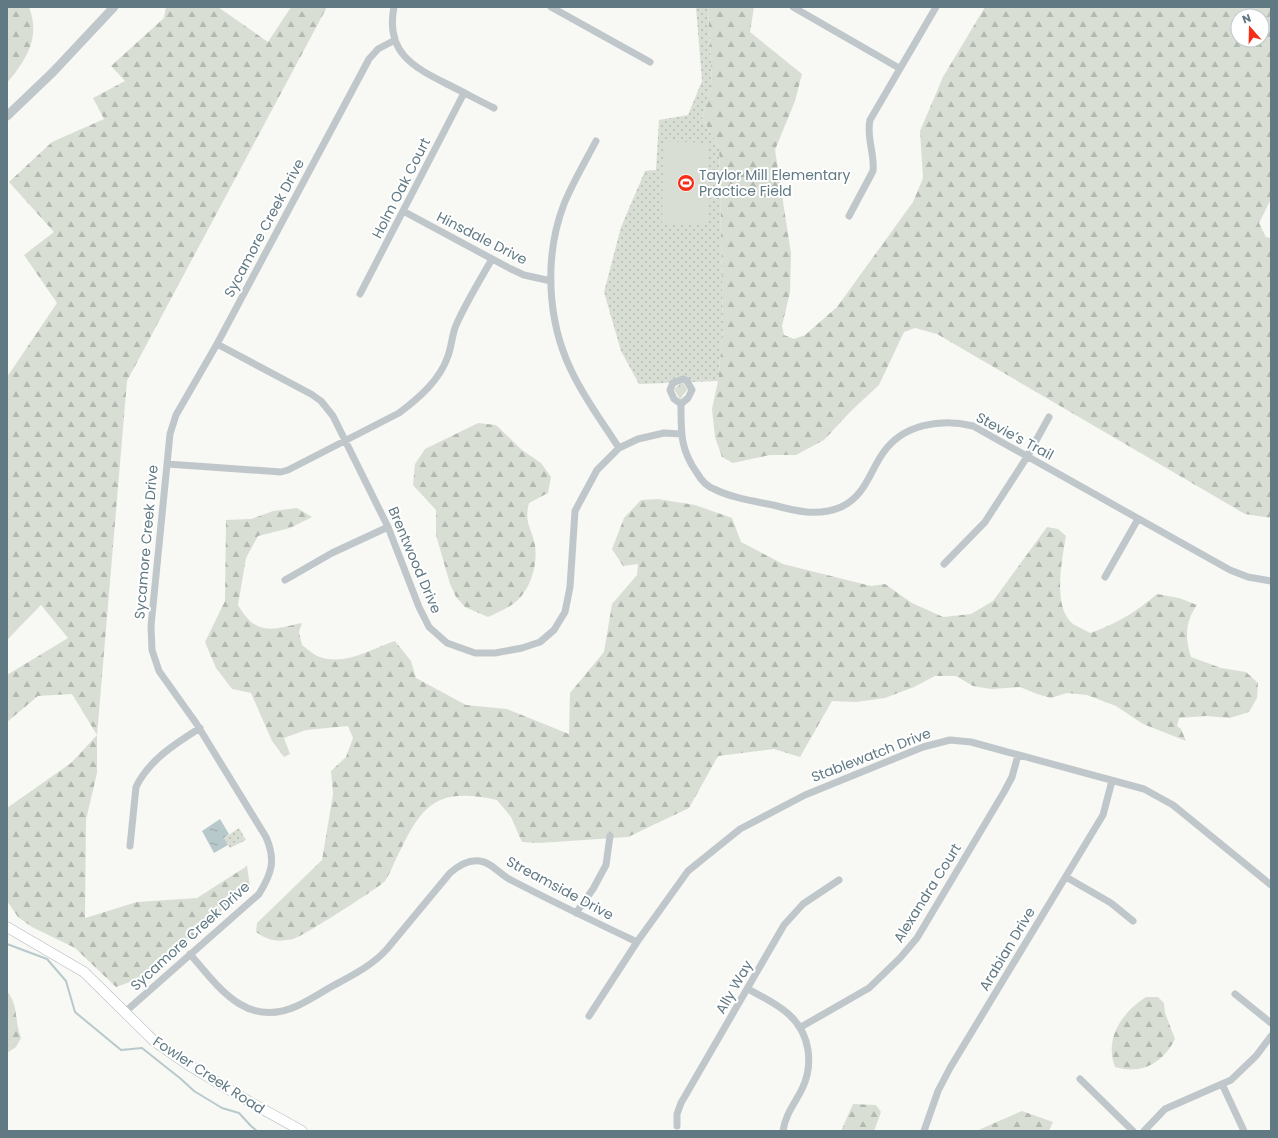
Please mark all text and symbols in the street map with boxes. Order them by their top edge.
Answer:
north arrow [1230,8,1270,48]
text: N [1240,10,1253,28]
street label: Holm Oak Court [367,134,435,242]
street label: Sycamore Creek Drive [219,155,309,301]
place label: Taylor Mill Elementary Practice Field [699,165,851,201]
sports icon: Taylor Mill Elementary Practice Field [676,173,696,193]
street label: Hinsdale Drive [433,207,531,270]
street label: Stevie’s Trail [973,407,1057,465]
street label: Sycamore Creek Drive [129,464,163,620]
street label: Brentwood Drive [383,504,447,617]
street label: Stablewatch Drive [808,723,934,787]
street label: Alexandra Court [888,840,966,946]
street label: Streamside Drive [503,851,617,925]
street label: Sycamore Creek Drive [126,877,254,995]
street label: Arabian Drive [974,903,1040,995]
street label: Ally Way [711,956,757,1018]
street label: Fowler Creek Road [149,1031,269,1119]

